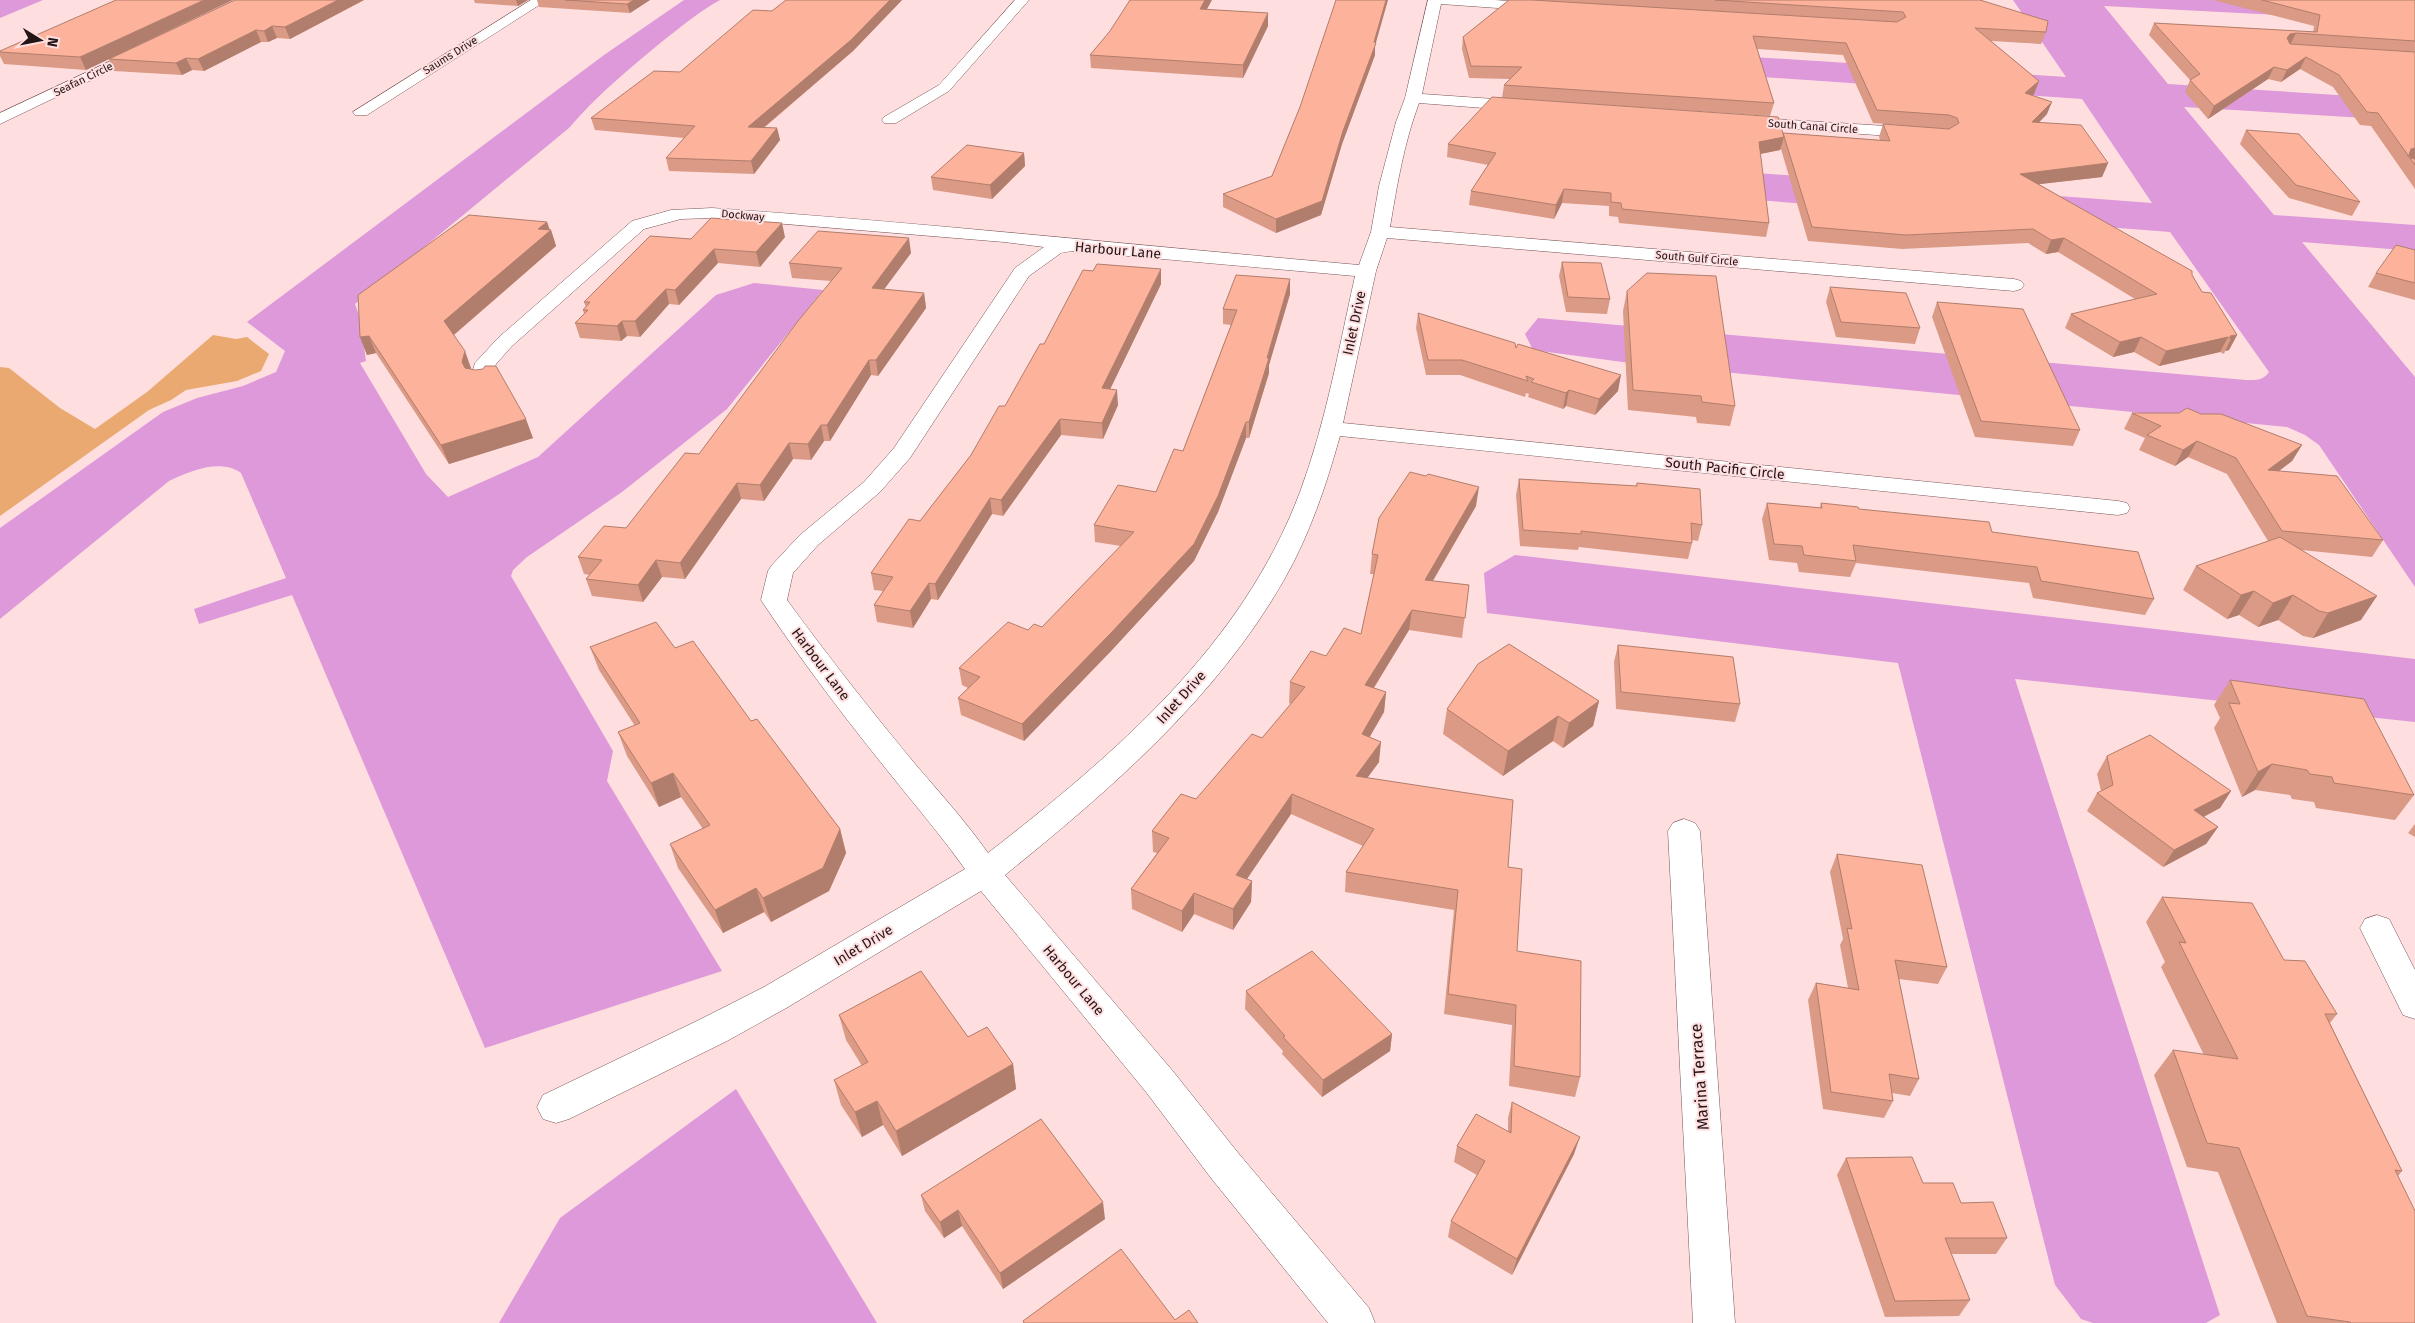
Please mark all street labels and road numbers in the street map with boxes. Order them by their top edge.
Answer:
street label: Saums Drive [421,34,480,77]
street label: Seafan Circle [51,60,115,99]
street label: South Canal Circle [1767,117,1858,136]
street label: Dockway [721,207,766,224]
street label: Harbour Lane [1074,238,1162,263]
street label: South Gulf Circle [1655,248,1739,269]
street label: Inlet Drive [1339,289,1370,357]
street label: South Pacific Circle [1664,454,1786,483]
street label: Harbour Lane [788,625,853,704]
street label: Inlet Drive [1153,667,1210,727]
street label: Inlet Drive [831,921,896,970]
street label: Harbour Lane [1039,942,1108,1019]
street label: Marina Terrace [1686,1023,1713,1131]

